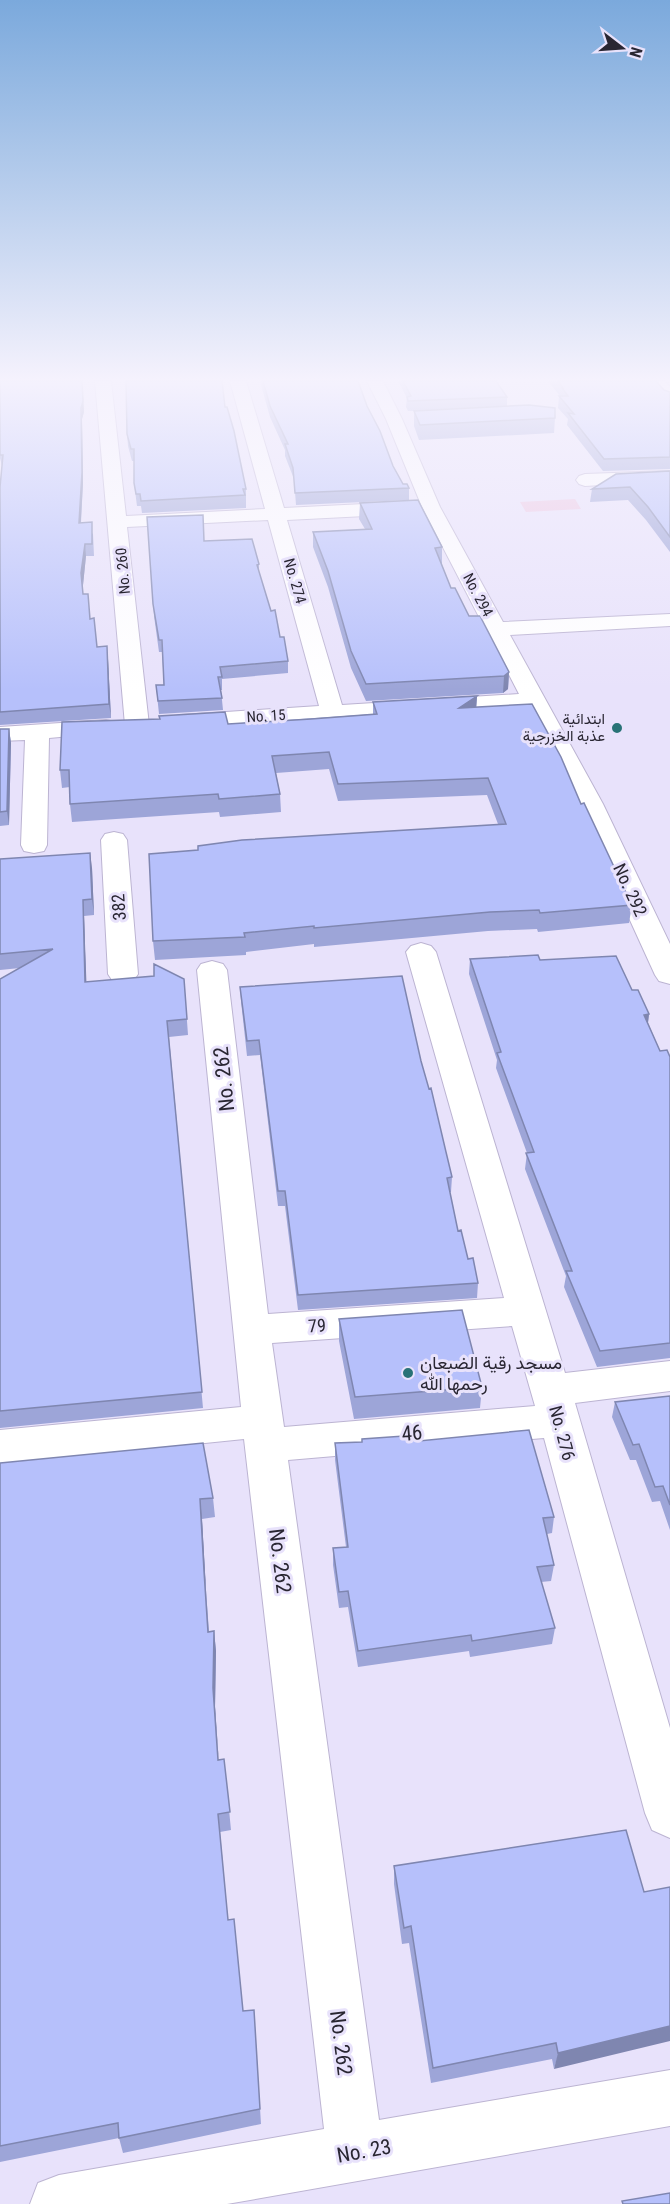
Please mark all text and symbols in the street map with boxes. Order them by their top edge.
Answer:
north arrow [592,18,652,78]
text: N [625,45,646,60]
street label: No. 260 [112,547,134,595]
street label: No. 274 [280,556,310,606]
street label: No. 294 [459,570,497,620]
street label: No. 15 [246,706,286,726]
place label: ابتدائية عذبة الخزرجية [523,710,605,745]
marker: ابتدائية عذبة الخزرجية [610,721,624,735]
street label: No. 292 [609,860,652,920]
street label: 382 [107,893,130,921]
street label: No. 262 [209,1045,239,1113]
street label: 79 [307,1314,327,1337]
place label: مسجد رقية الضبعان رحمها الله [420,1352,562,1395]
marker: مسجد رقية الضبعان رحمها الله [401,1366,415,1380]
street label: No. 276 [545,1403,580,1463]
street label: 46 [401,1420,423,1446]
street label: No. 262 [264,1527,296,1595]
street label: No. 262 [325,2009,357,2077]
street label: No. 23 [335,2134,393,2168]

